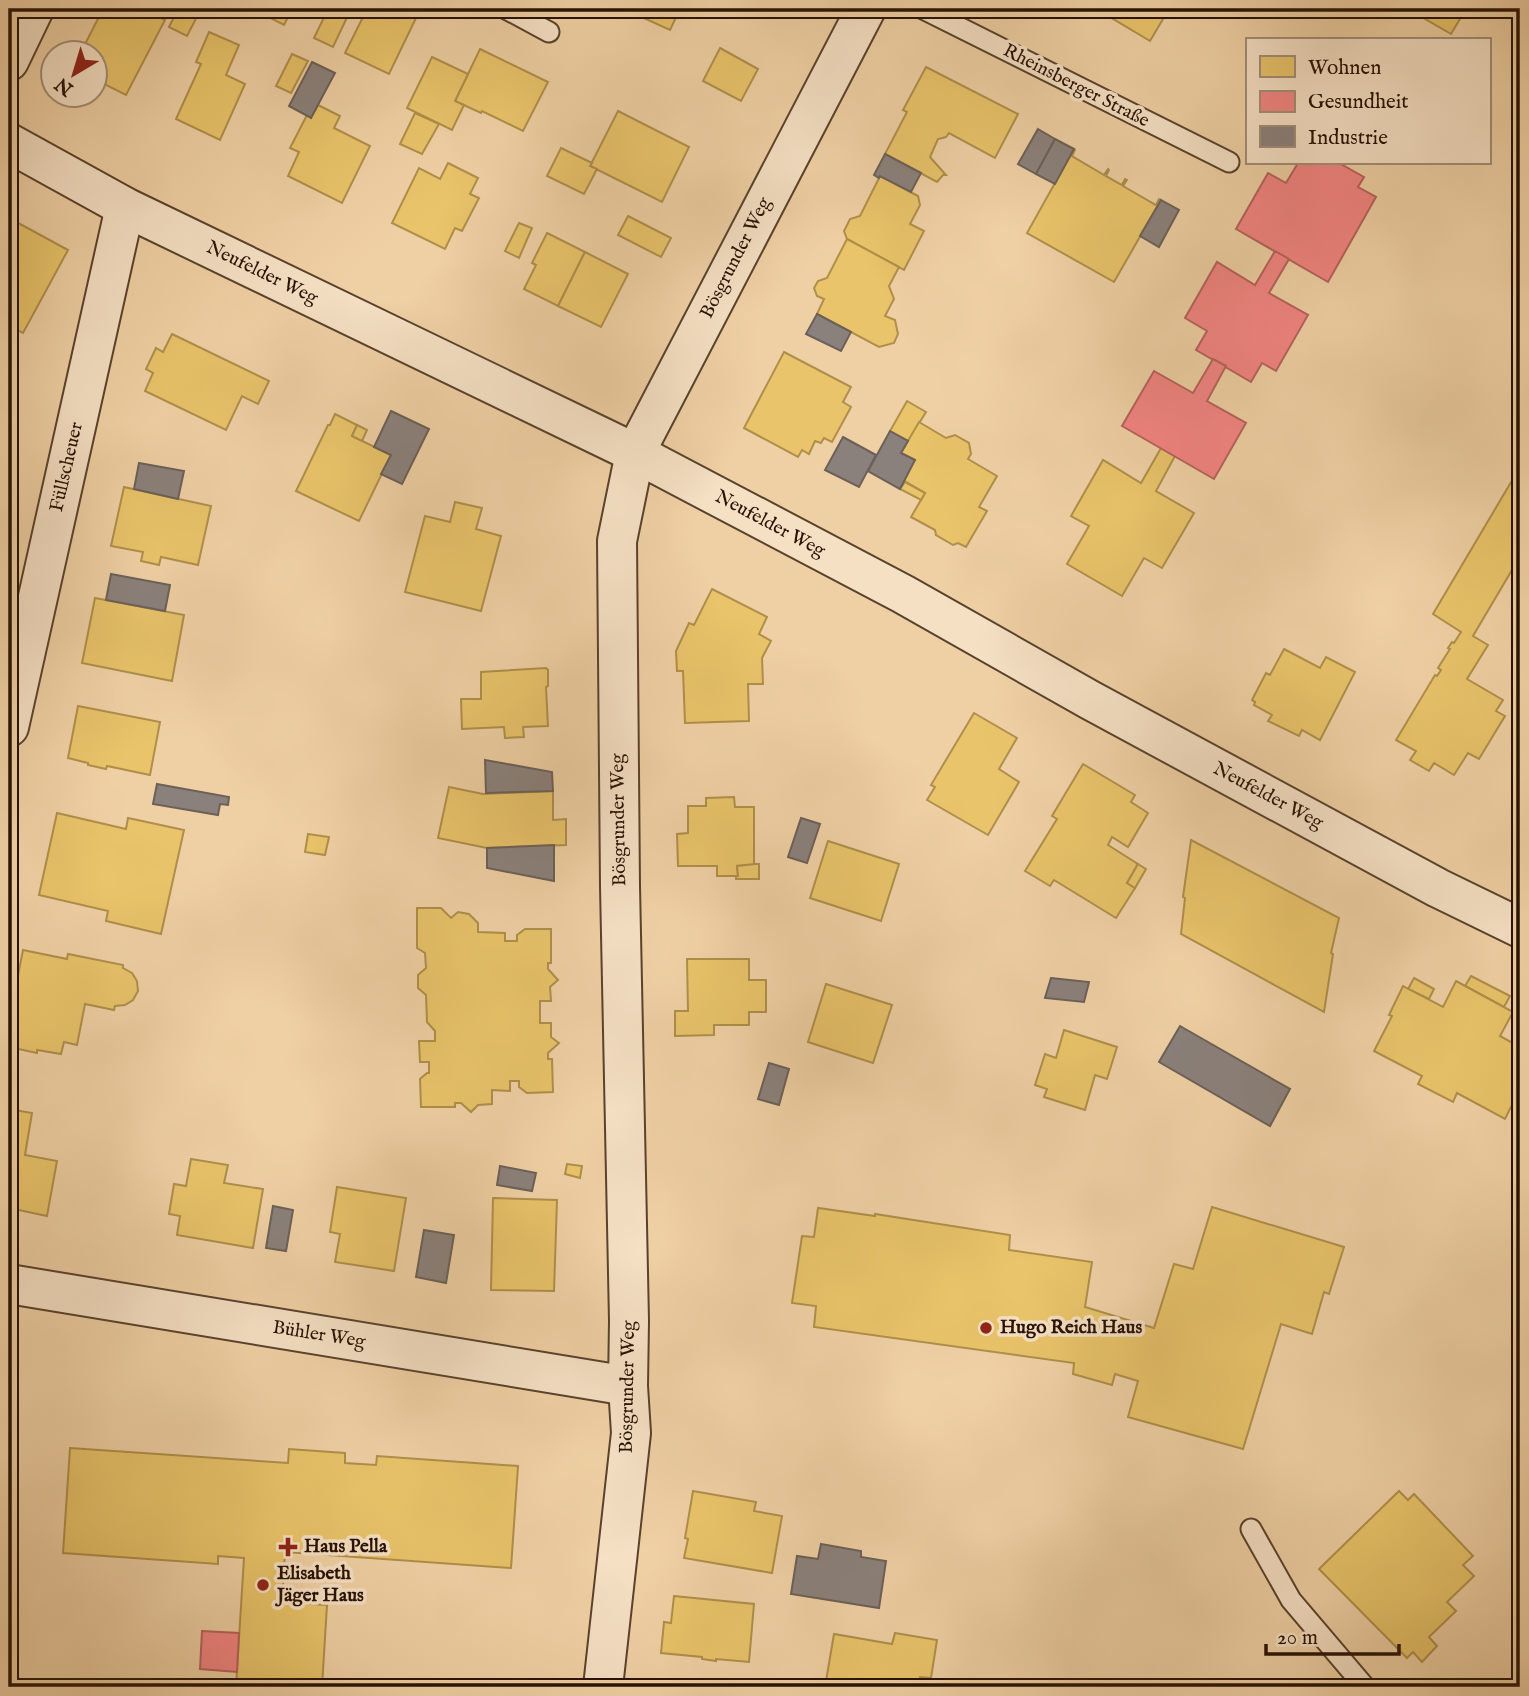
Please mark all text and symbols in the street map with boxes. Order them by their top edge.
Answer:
north arrow [38,38,108,108]
legend [1246,38,1490,164]
street label: Rheinsberger Straße [999,39,1153,133]
text: Wohnen [1308,55,1381,82]
text: N [50,71,79,101]
text: Gesundheit [1308,89,1409,116]
text: Industrie [1308,125,1388,152]
street label: Bösgrunder Weg [695,193,777,323]
street label: Neufelder Weg [202,236,322,311]
street label: Füllscheuer [45,420,89,514]
street label: Neufelder Weg [711,485,830,563]
street label: Bösgrunder Weg [606,753,632,887]
street label: Neufelder Weg [1209,757,1328,835]
street label: Bühler Weg [271,1316,368,1354]
place label: Hugo Reich Haus [1000,1316,1142,1340]
street label: Bösgrunder Weg [615,1320,641,1454]
marker: Hugo Reich Haus [978,1320,994,1336]
place label: Haus Pella [304,1535,388,1559]
marker: Haus Pella [278,1537,298,1557]
place label: Elisabeth Jäger Haus [274,1562,364,1608]
marker: Elisabeth Jäger Haus [255,1577,271,1593]
scale bar [1266,1612,1400,1656]
text: 20 m [1277,1625,1318,1652]

